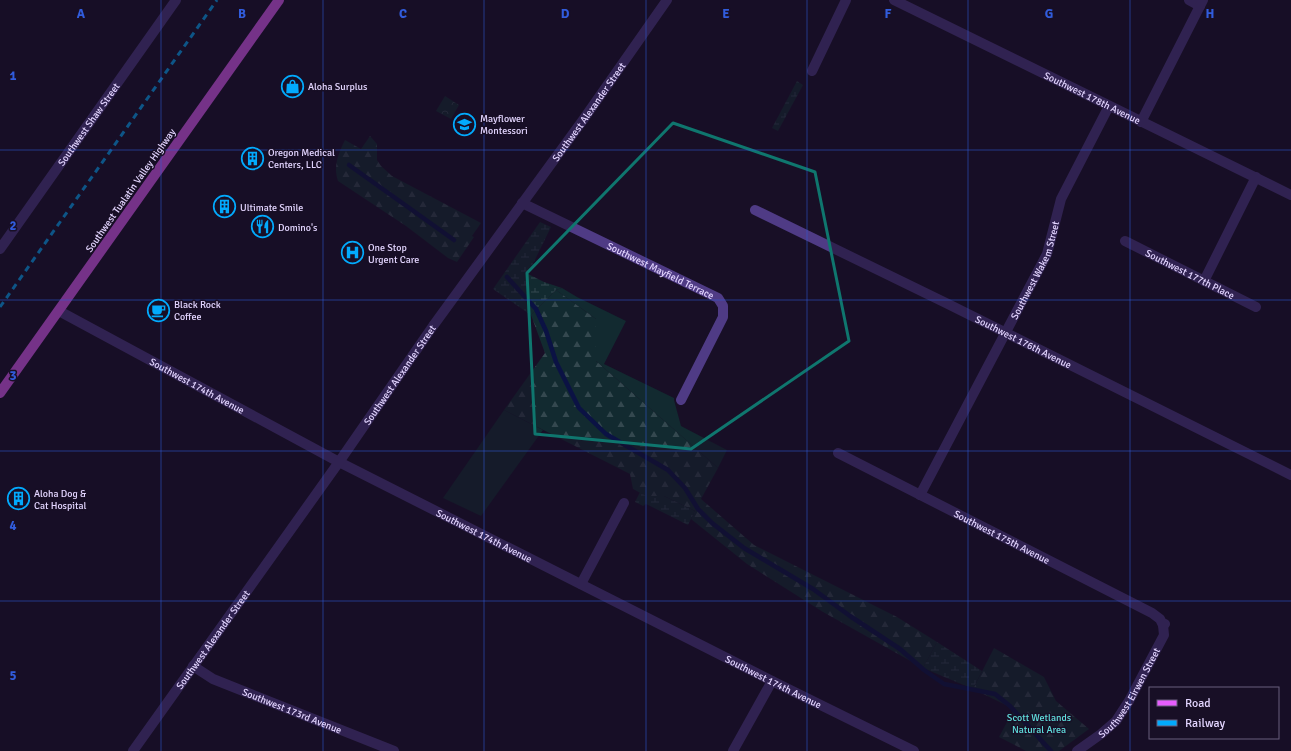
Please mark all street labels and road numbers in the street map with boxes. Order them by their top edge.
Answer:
street label: Southwest Alexander Street [550,60,629,164]
street label: Southwest 178th Avenue [1042,70,1142,127]
street label: Southwest Shaw Street [56,80,123,168]
street label: Southwest Tualatin Valley Highway [83,126,178,255]
street label: Southwest Wakem Street [1009,219,1062,322]
street label: Southwest Mayfield Terrace [605,240,716,302]
street label: Southwest 177th Place [1143,247,1236,302]
street label: Southwest 176th Avenue [973,313,1073,372]
street label: Southwest Alexander Street [361,323,439,427]
street label: Southwest 174th Avenue [147,356,246,417]
street label: Southwest 174th Avenue [434,507,534,566]
street label: Southwest 175th Avenue [952,508,1051,567]
street label: Southwest Alexander Street [174,588,253,692]
street label: Southwest Eirwen Street [1096,646,1163,741]
street label: Southwest 174th Avenue [723,653,823,711]
street label: Southwest 173rd Avenue [240,686,343,737]

